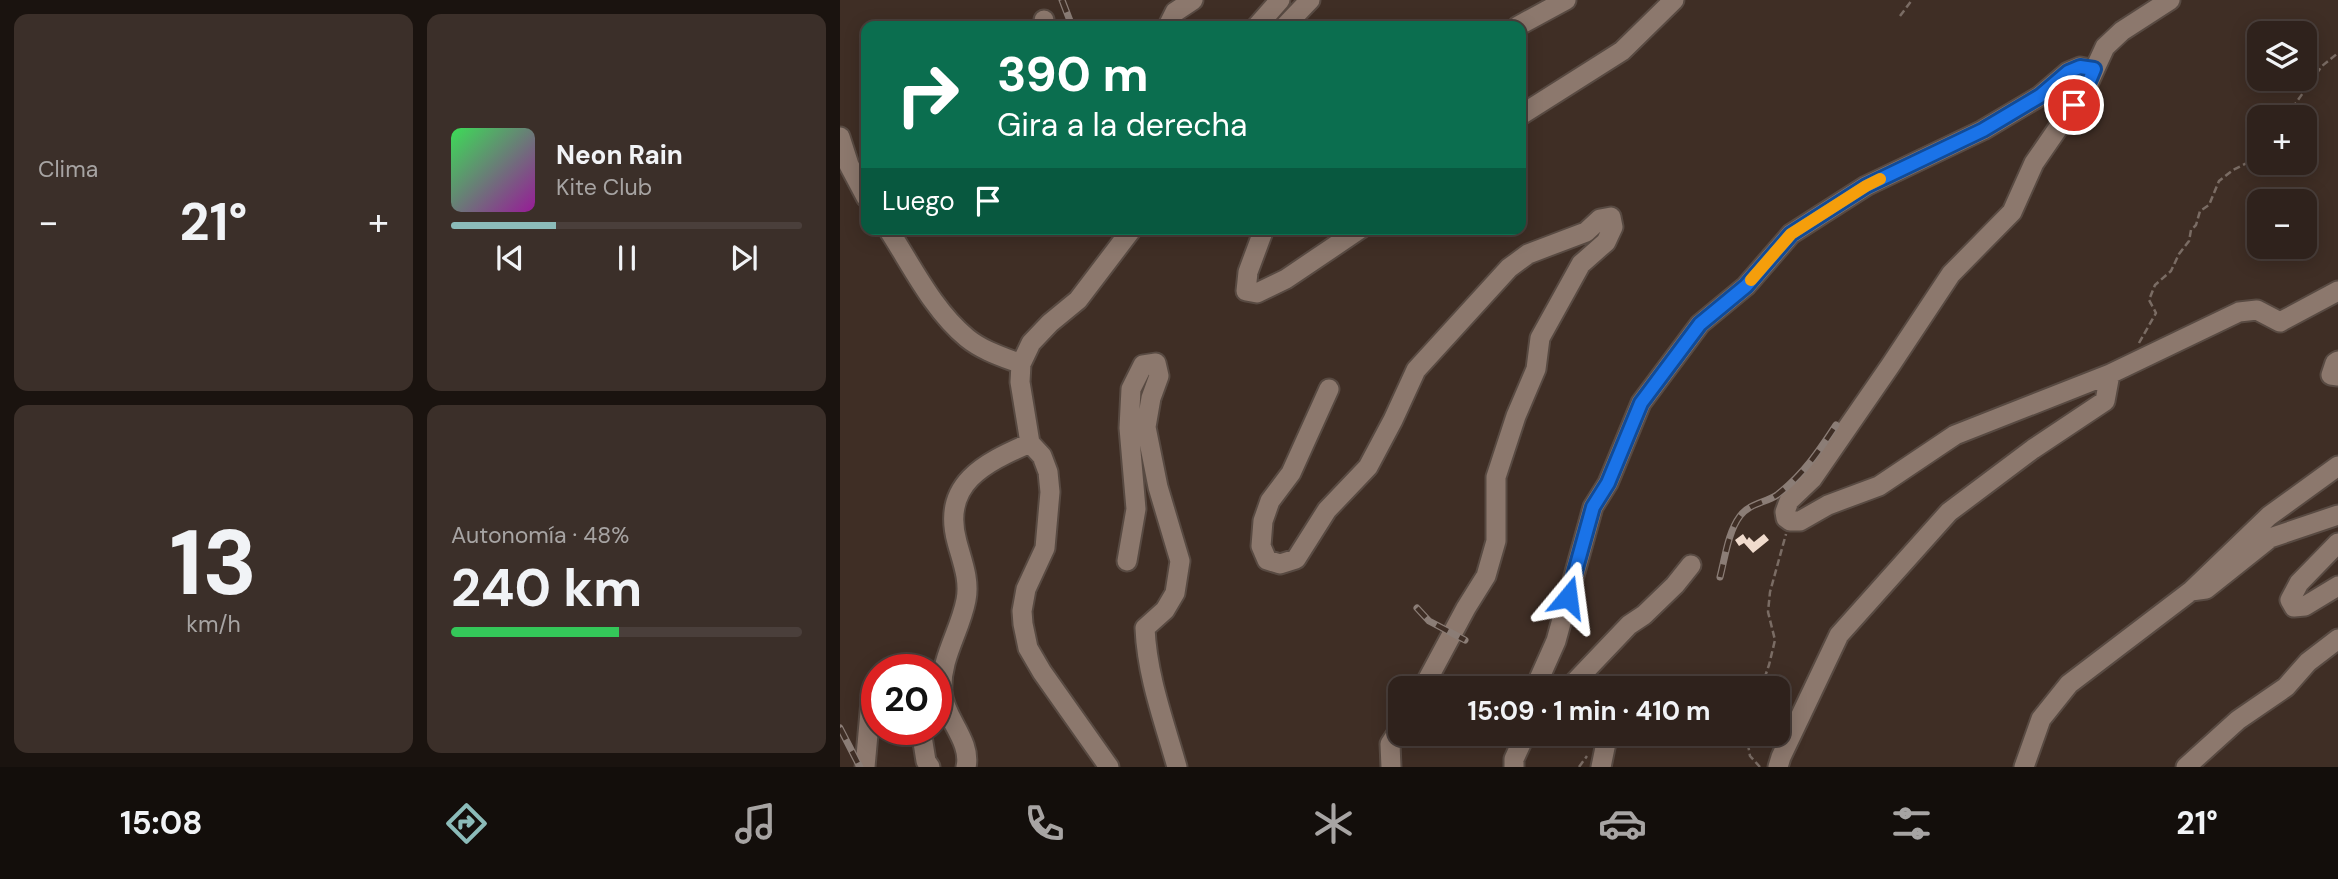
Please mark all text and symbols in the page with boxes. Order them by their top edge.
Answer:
map controls [2247,21,2317,259]
button: layers [2247,21,2317,91]
text: 390 m [997,42,1149,106]
icon: right [882,49,973,140]
pin [2044,75,2104,135]
icon: arrive [2055,86,2093,124]
text: Gira a la derecha [997,104,1247,146]
button: + [2247,105,2317,175]
text: Neon Rain [556,138,683,172]
text: Clima [38,154,98,184]
text: Kite Club [556,172,652,202]
icon: arrive [969,182,1007,220]
text: Luego [882,184,955,218]
text: 21° [180,188,247,256]
button: − [2247,189,2317,259]
text: − [38,197,59,247]
text: + [368,197,389,247]
icon: previous [491,239,529,277]
icon: pause [608,239,646,277]
icon: next [725,239,763,277]
text: 13 [170,504,258,622]
text: Autonomía · 48% [451,520,629,550]
text: 240 km [451,554,642,622]
position arrow [1531,560,1605,634]
text: km/h [186,609,241,639]
speed limit sign: 20 [861,654,952,745]
text: 15:09 · 1 min · 410 m [1467,694,1711,728]
icon: directions [442,799,491,848]
icon: music [731,799,780,848]
icon: phone [1020,799,1069,848]
icon: climate [1309,799,1358,848]
icon: car [1598,799,1647,848]
icon: filters [1887,799,1936,848]
text: 15:08 [120,802,202,844]
text: 21° [2176,802,2218,844]

